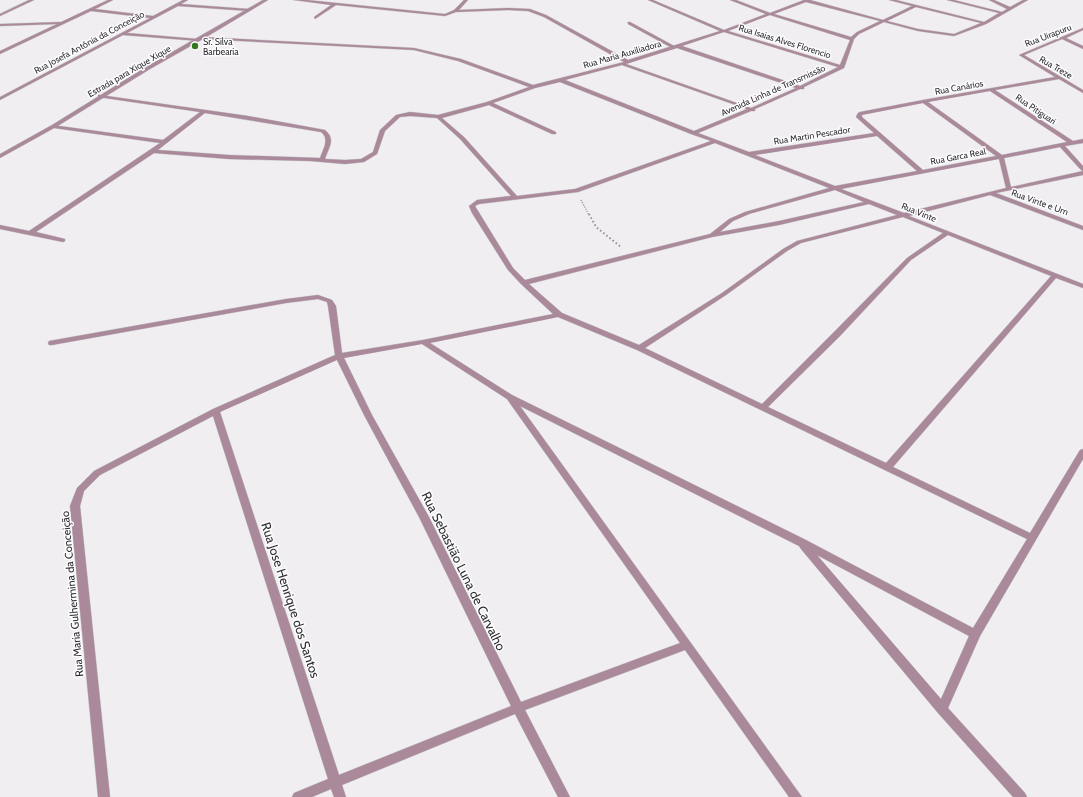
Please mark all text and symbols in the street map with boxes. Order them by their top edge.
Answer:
street label: Rua Josefa Antônia da Conceição [32,8,146,76]
street label: Rua Uirapuru [1023,21,1073,49]
street label: Rua Isaias Alves Florencio [738,22,833,60]
place label: Sr. Silva Barbearia [203,36,239,57]
street label: Rua Maria Auxiliadora [582,37,663,70]
marker: Sr. Silva Barbearia [190,41,200,51]
street label: Estrada para Xique Xique [85,42,173,99]
street label: Rua Treze [1037,53,1075,81]
street label: Avenida Linha de Transmissão [719,62,827,118]
street label: Rua Canários [934,77,984,97]
street label: Rua Pitiguari [1014,91,1058,127]
street label: Rua Martin Pescador [773,123,851,146]
street label: Rua Garca Real [929,145,987,167]
street label: Rua Vinte e Um [1010,187,1070,217]
street label: Rua Vinte [900,200,938,224]
street label: Rua Sebastião Luna de Carvalho [418,489,510,653]
street label: Rua Maria Gulhermina da Conceição [58,511,86,677]
street label: Rua Jose Henrique dos Santos [258,520,324,680]

